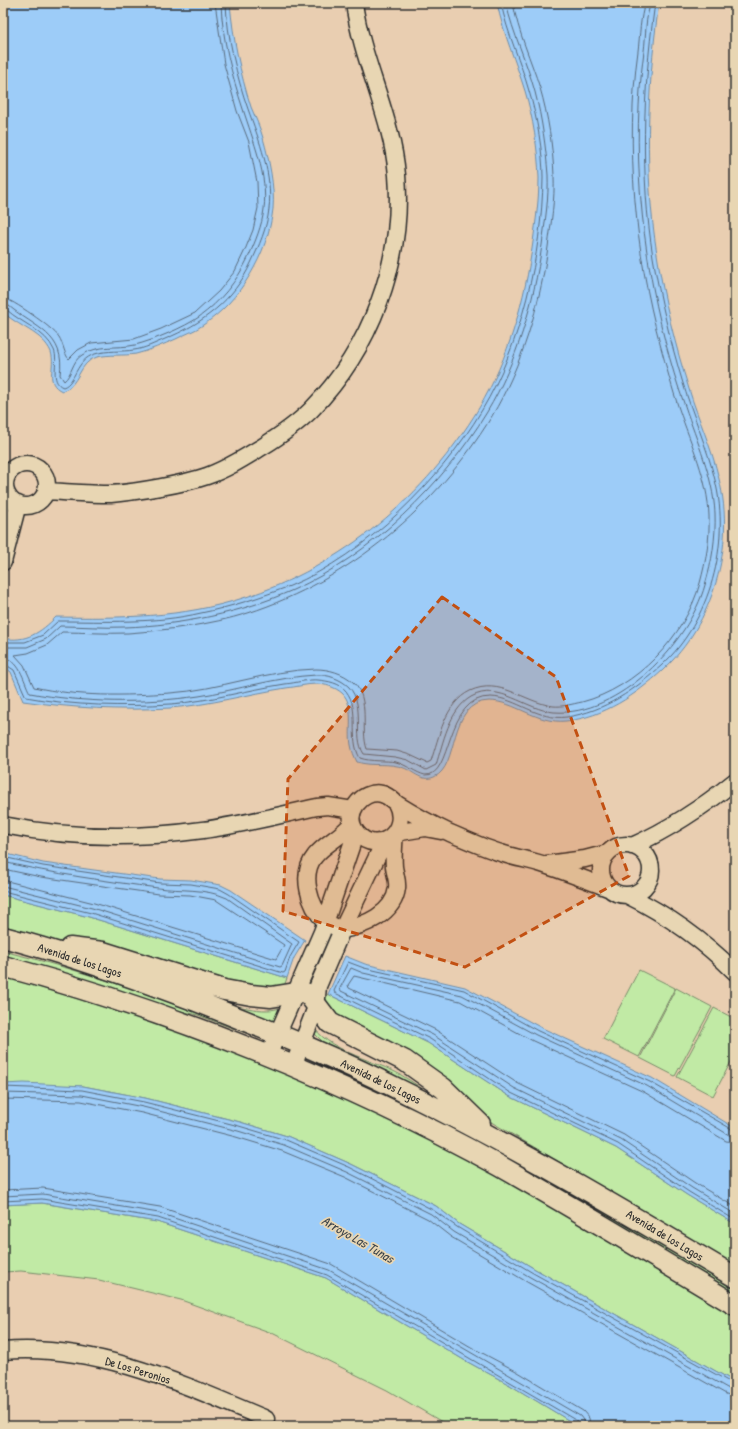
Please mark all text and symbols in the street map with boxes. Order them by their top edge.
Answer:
street label: Avenida de los Lagos [36,938,124,982]
street label: Avenida de los Lagos [338,1054,424,1108]
street label: Avenida de los Lagos [623,1205,707,1265]
water label: Arroyo Las Tunas [319,1211,398,1267]
street label: De Los Peronios [103,1352,173,1388]

